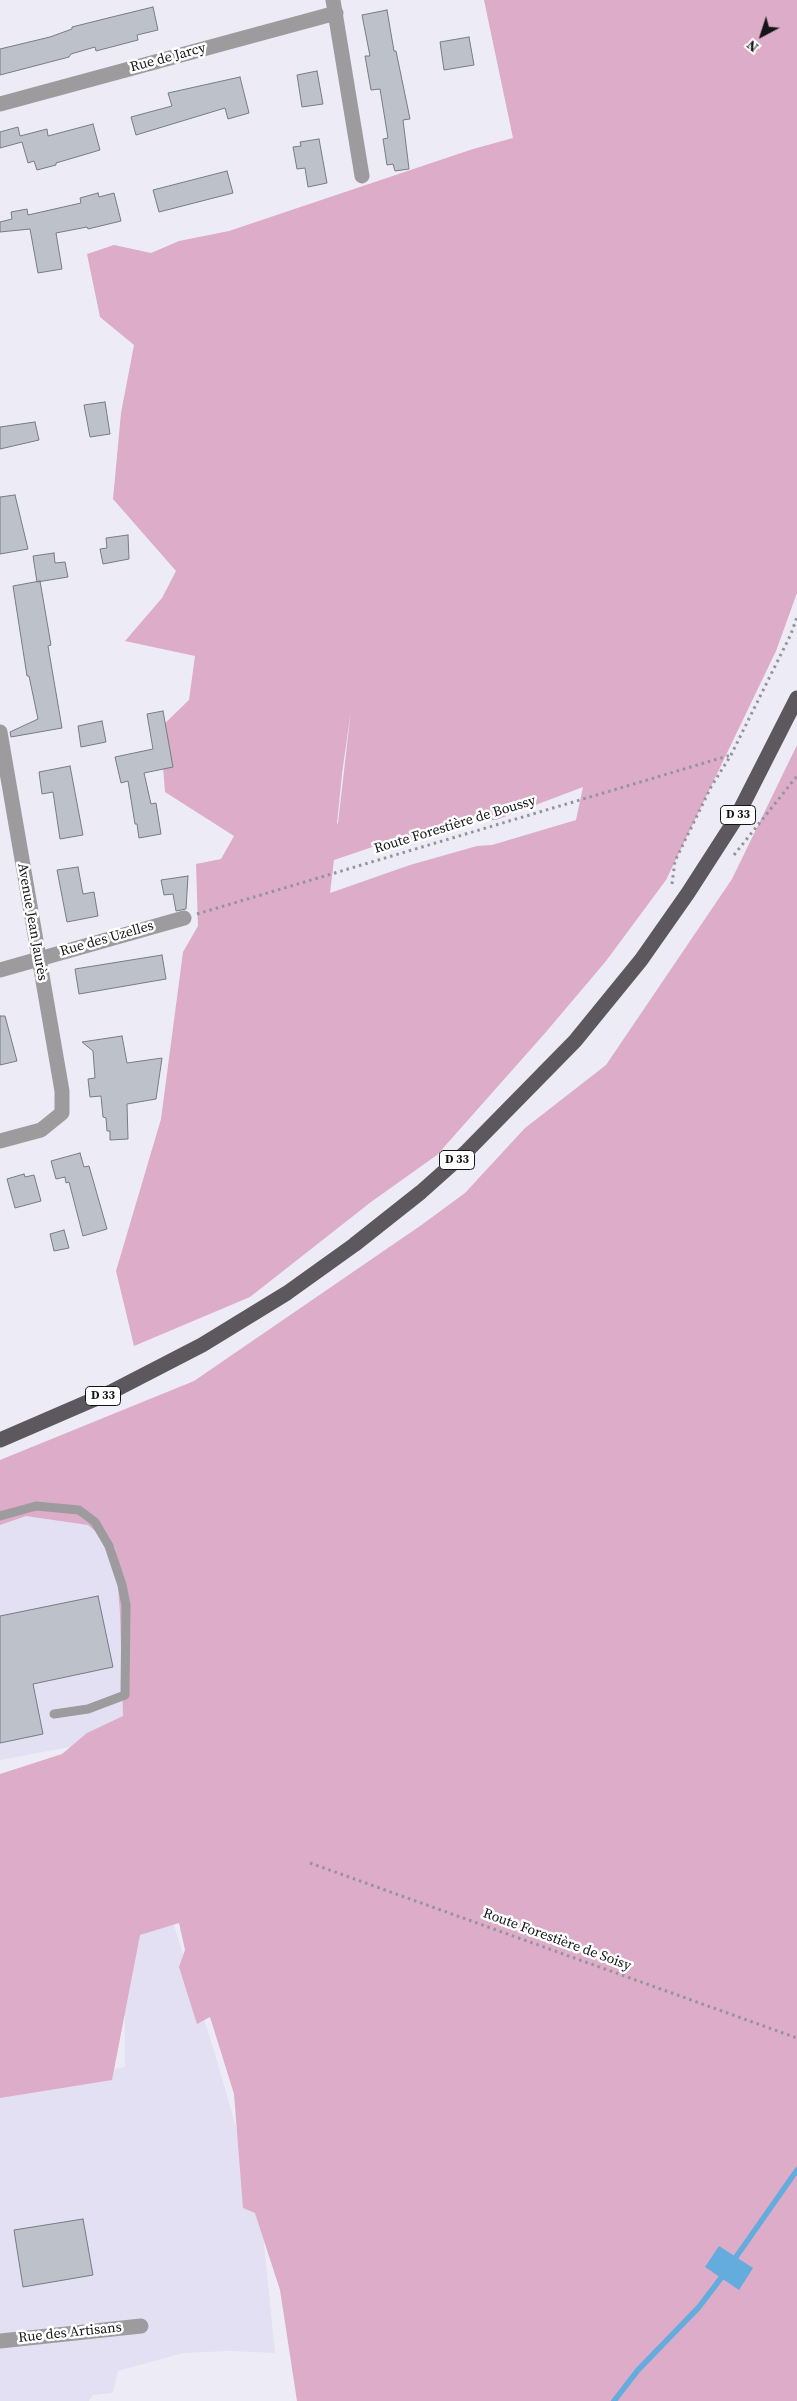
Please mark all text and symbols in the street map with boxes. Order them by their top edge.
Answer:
north arrow [737,10,787,60]
text: N [742,36,763,57]
street label: Rue de Jarcy [128,40,208,76]
street label: Route Forestière de Boussy [372,792,538,858]
road number: D 33 [720,806,756,824]
street label: Avenue Jean Jaurès [13,862,51,982]
street label: Rue des Uzelles [58,918,156,960]
road number: D 33 [440,1150,474,1170]
road number: D 33 [86,1386,120,1405]
street label: Route Forestière de Soisy [481,1905,633,1975]
street label: Rue des Artisans [18,2319,122,2347]

